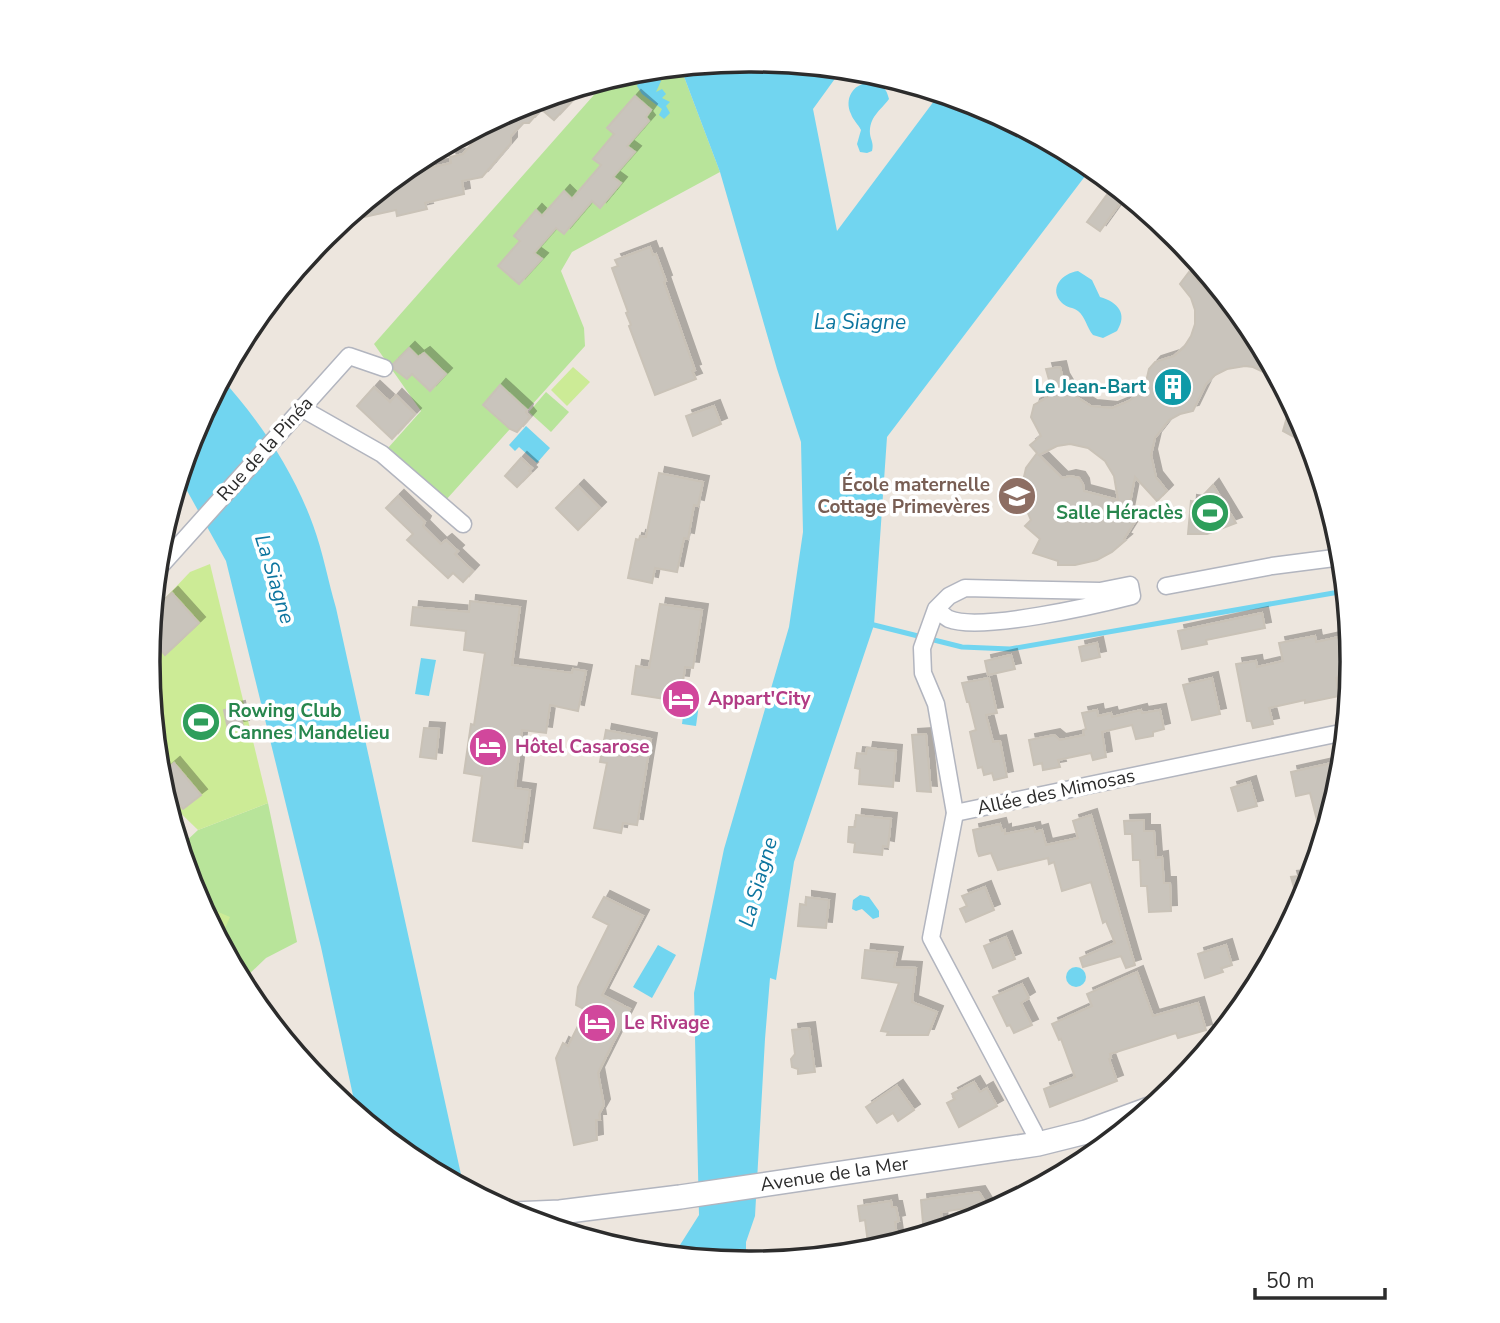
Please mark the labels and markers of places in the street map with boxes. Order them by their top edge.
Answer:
building icon: Le Jean-Bart [1152,366,1194,408]
place label: Le Jean-Bart [1034,374,1147,400]
place label: École maternelle Cottage Primevères [817,472,990,520]
school or university icon: École maternelle Cottage Primevères [996,475,1038,517]
sports icon: Salle Héraclès [1189,492,1231,534]
place label: Salle Héraclès [1056,500,1183,526]
hotel icon: Appart'City [660,678,702,720]
place label: Appart'City [708,686,811,712]
place label: Rowing Club Cannes Mandelieu [228,698,390,746]
sports icon: Rowing Club Cannes Mandelieu [180,701,222,743]
hotel icon: Hôtel Casarose [467,726,509,768]
place label: Hôtel Casarose [515,734,650,760]
hotel icon: Le Rivage [576,1002,618,1044]
place label: Le Rivage [624,1010,710,1036]

